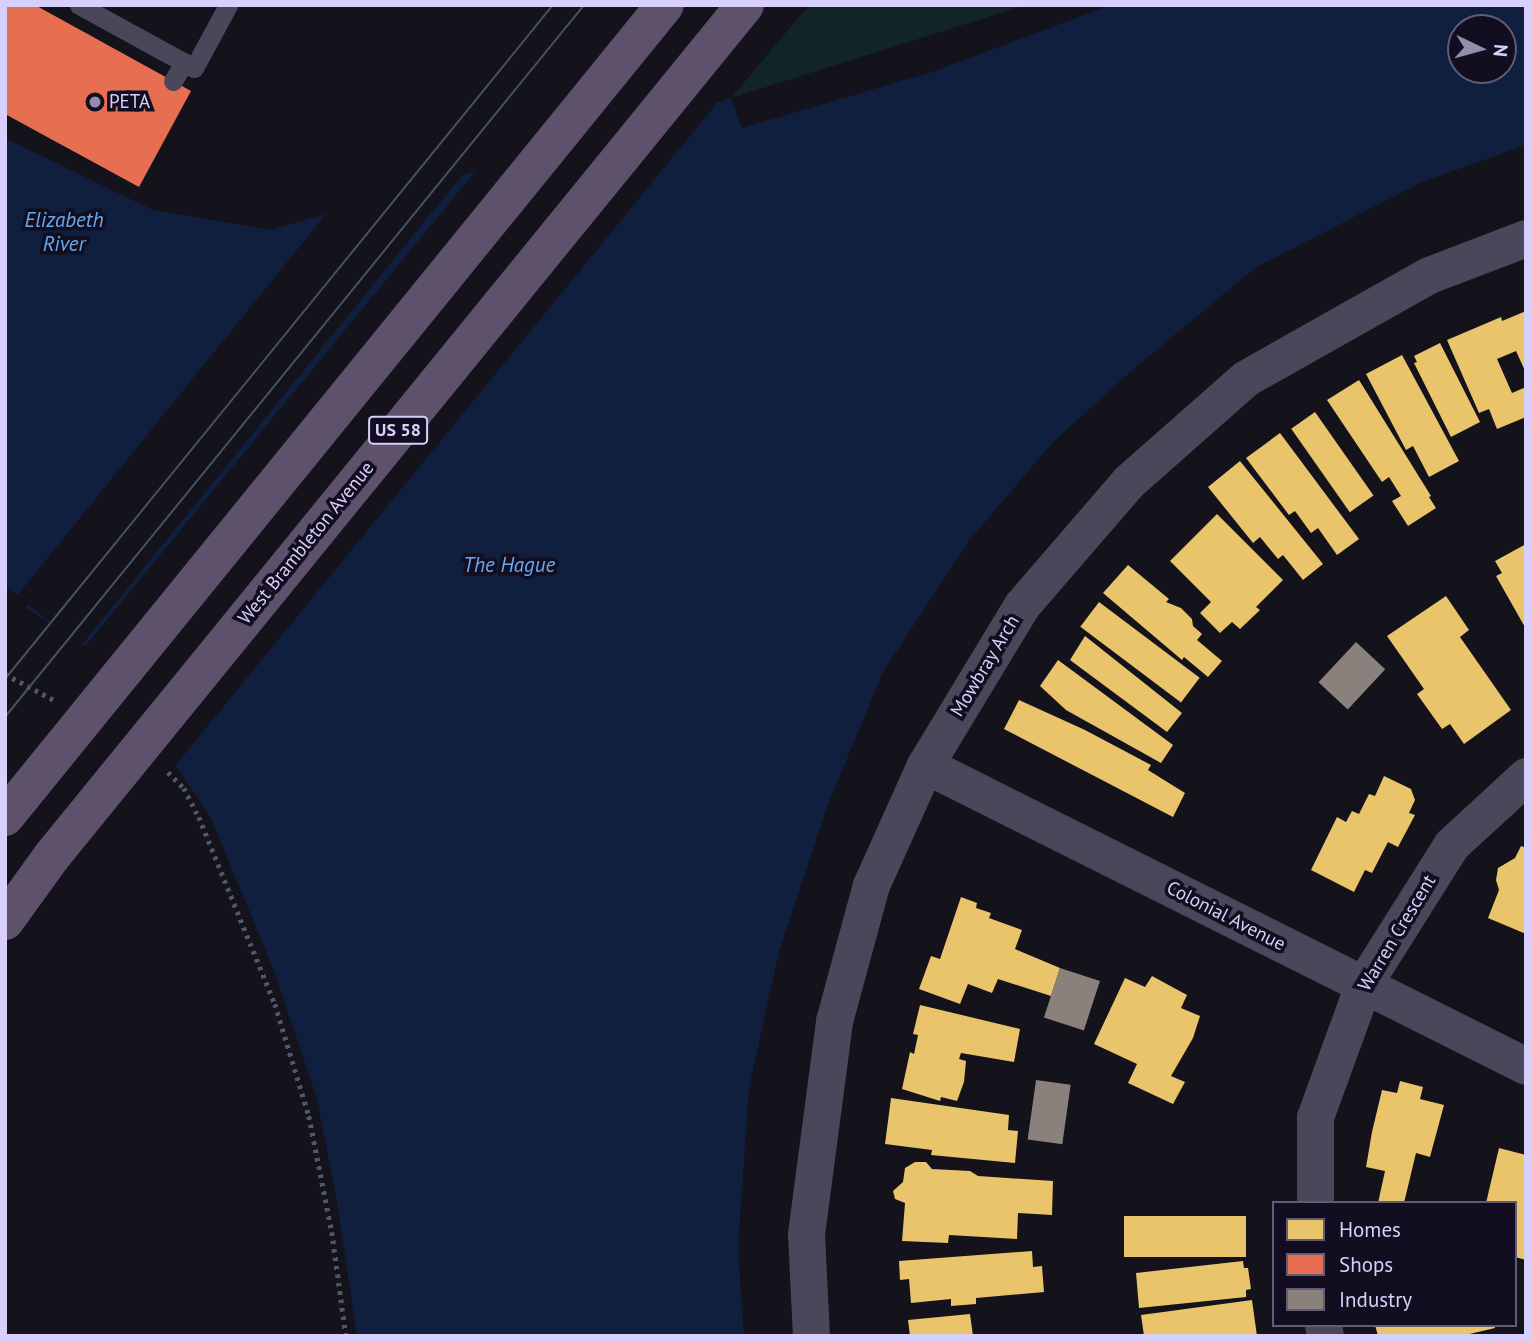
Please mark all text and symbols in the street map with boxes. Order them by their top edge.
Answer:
north arrow [1447,14,1517,84]
text: N [1488,43,1513,58]
place label: PETA [109,91,150,113]
marker: PETA [87,94,103,110]
water label: Elizabeth River [24,207,104,257]
road number: US 58 [366,416,430,444]
street label: West Brambleton Avenue [233,457,379,629]
water label: The Hague [463,552,555,578]
street label: Mowbray Arch [945,611,1025,721]
street label: Warren Crescent [1353,871,1441,995]
street label: Colonial Avenue [1162,876,1290,956]
legend [1272,1201,1517,1327]
text: Homes [1339,1216,1401,1243]
text: Shops [1339,1251,1393,1278]
text: Industry [1339,1286,1412,1313]

